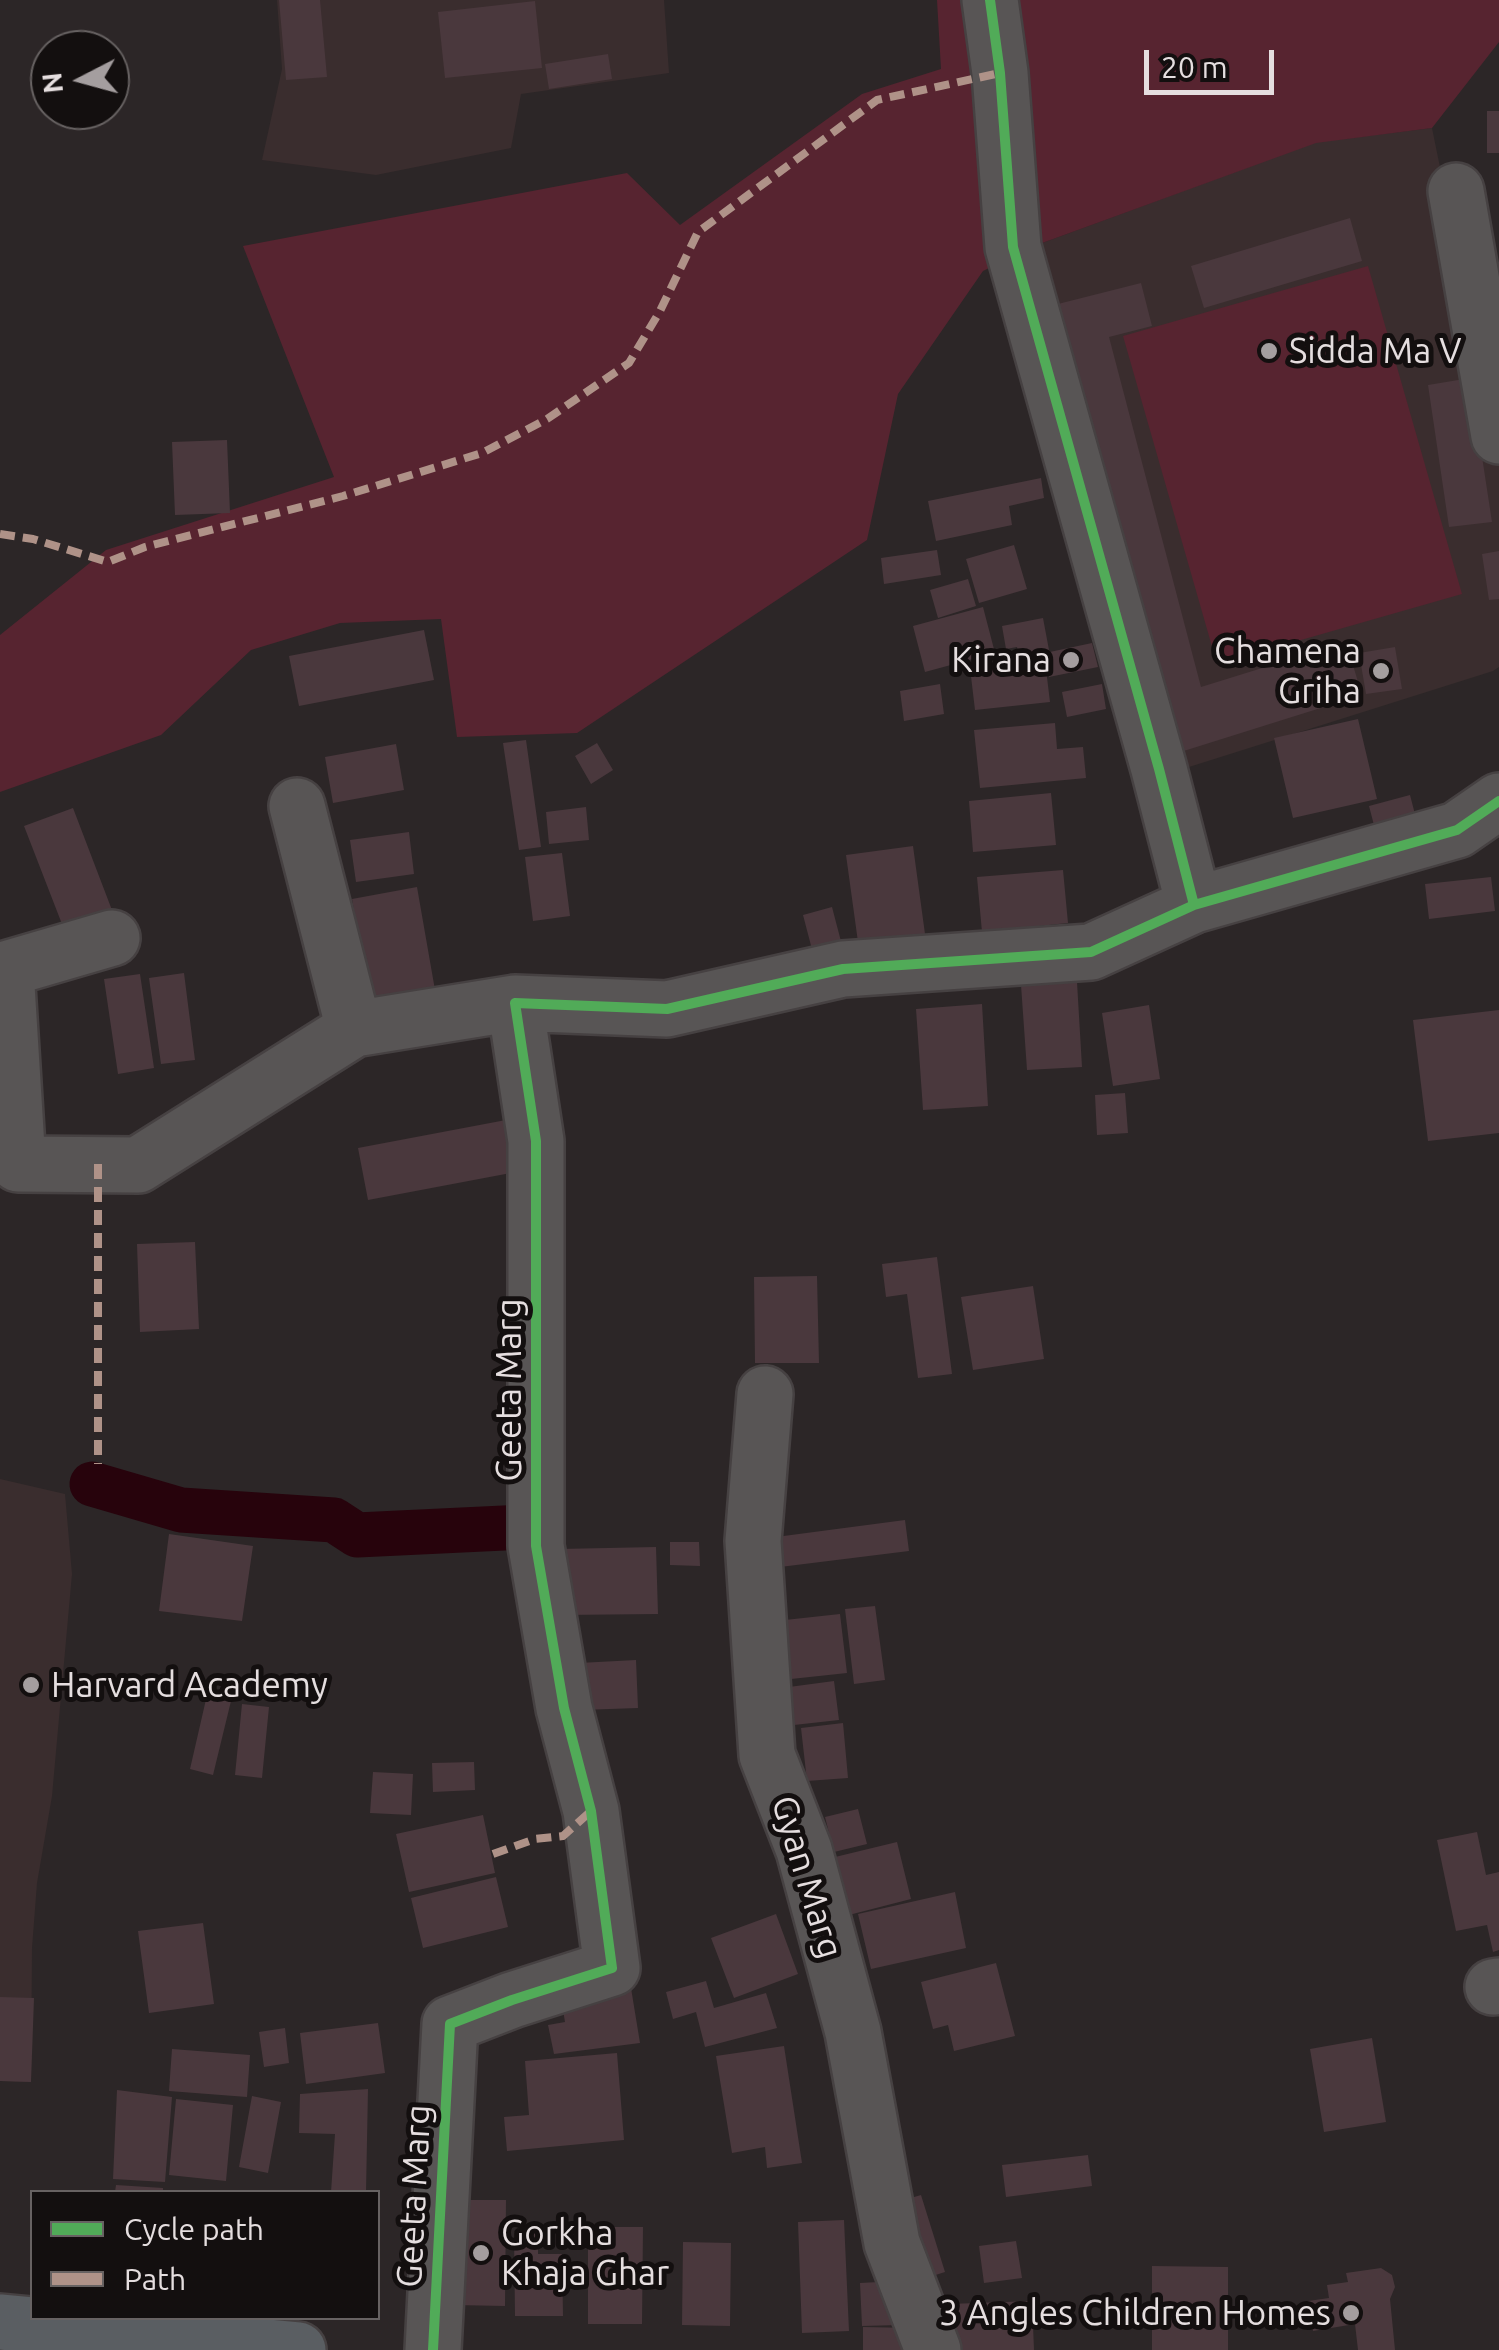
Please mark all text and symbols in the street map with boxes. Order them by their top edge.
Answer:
north arrow [30,30,130,130]
scale bar [1149,30,1279,92]
text: 20 m [1161,50,1228,84]
text: N [35,71,68,95]
place label: Sidda Ma V [1289,330,1461,372]
marker: Sidda Ma V [1258,340,1280,362]
place label: Chamena Griha [1214,630,1361,712]
place label: Kirana [951,639,1051,681]
marker: Kirana [1060,649,1082,671]
marker: Chamena Griha [1370,660,1392,682]
street label: Geeta Marg [488,1298,530,1482]
place label: Harvard Academy [51,1664,328,1706]
marker: Harvard Academy [20,1674,42,1696]
street label: Gyan Marg [762,1791,852,1963]
street label: Geeta Marg [388,2103,440,2289]
legend [30,2190,380,2320]
text: Cycle path [124,2212,264,2246]
place label: Gorkha Khaja Ghar [501,2212,669,2294]
marker: Gorkha Khaja Ghar [470,2242,492,2264]
text: Path [124,2262,186,2296]
place label: 3 Angles Children Homes [939,2292,1331,2334]
marker: 3 Angles Children Homes [1340,2302,1362,2324]

